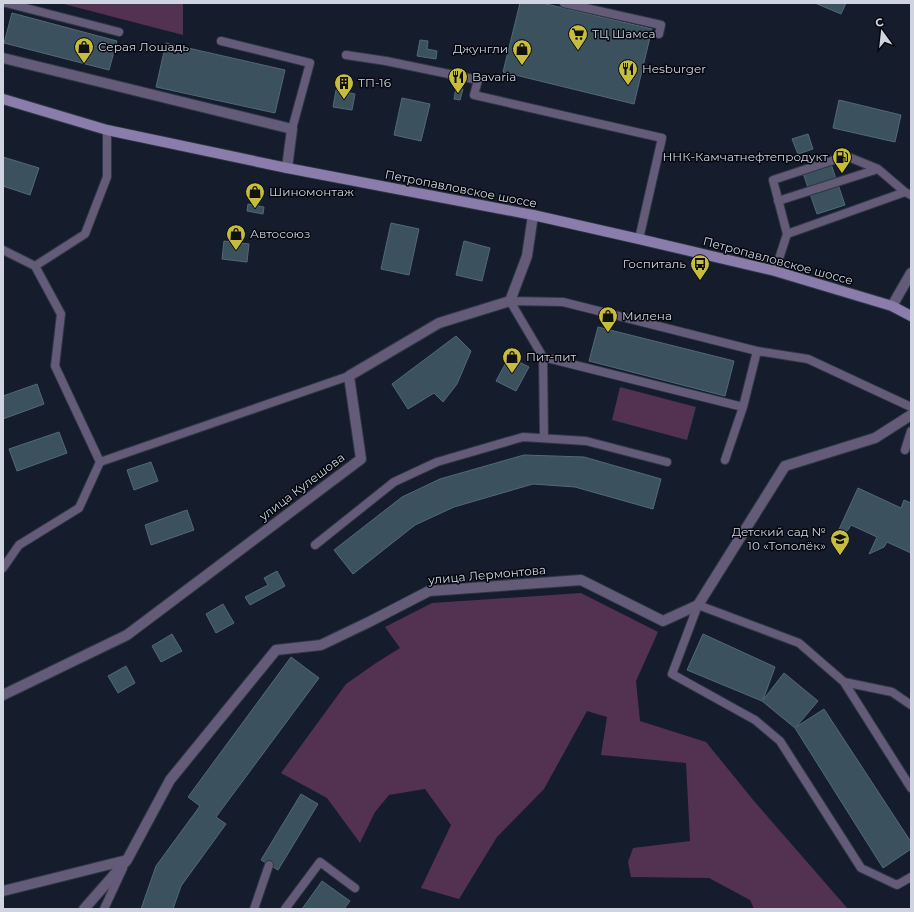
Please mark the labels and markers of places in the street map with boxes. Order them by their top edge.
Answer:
supermarket icon: ТЦ Шамса [567,23,589,51]
place label: ТЦ Шамса [592,26,655,41]
shop icon: Серая Лошадь [73,36,95,64]
shop icon: Джунгли [511,38,533,66]
place label: Серая Лошадь [98,39,189,54]
place label: Джунгли [453,41,508,56]
restaurant icon: Hesburger [617,58,639,86]
place label: Hesburger [642,61,706,76]
restaurant icon: Bavaria [447,66,469,94]
place label: Bavaria [472,69,516,84]
building icon: ТП-16 [333,72,355,100]
place label: ТП-16 [358,75,391,90]
fuel station icon: ННК-Камчатнефтепродукт [831,146,853,174]
place label: ННК-Камчатнефтепродукт [662,149,828,164]
shop icon: Шиномонтаж [244,181,266,209]
place label: Шиномонтаж [269,184,354,199]
shop icon: Автосоюз [225,223,247,251]
place label: Автосоюз [250,226,310,241]
bus stop icon: Госпиталь [689,253,711,281]
place label: Госпиталь [623,256,686,271]
shop icon: Милена [597,305,619,333]
place label: Милена [622,308,672,323]
shop icon: Пит-пит [501,346,523,374]
place label: Пит-пит [526,349,576,364]
place label: Детский сад № 10 «Тополёк» [732,524,826,553]
school or university icon: Детский сад № 10 «Тополёк» [829,528,851,556]

